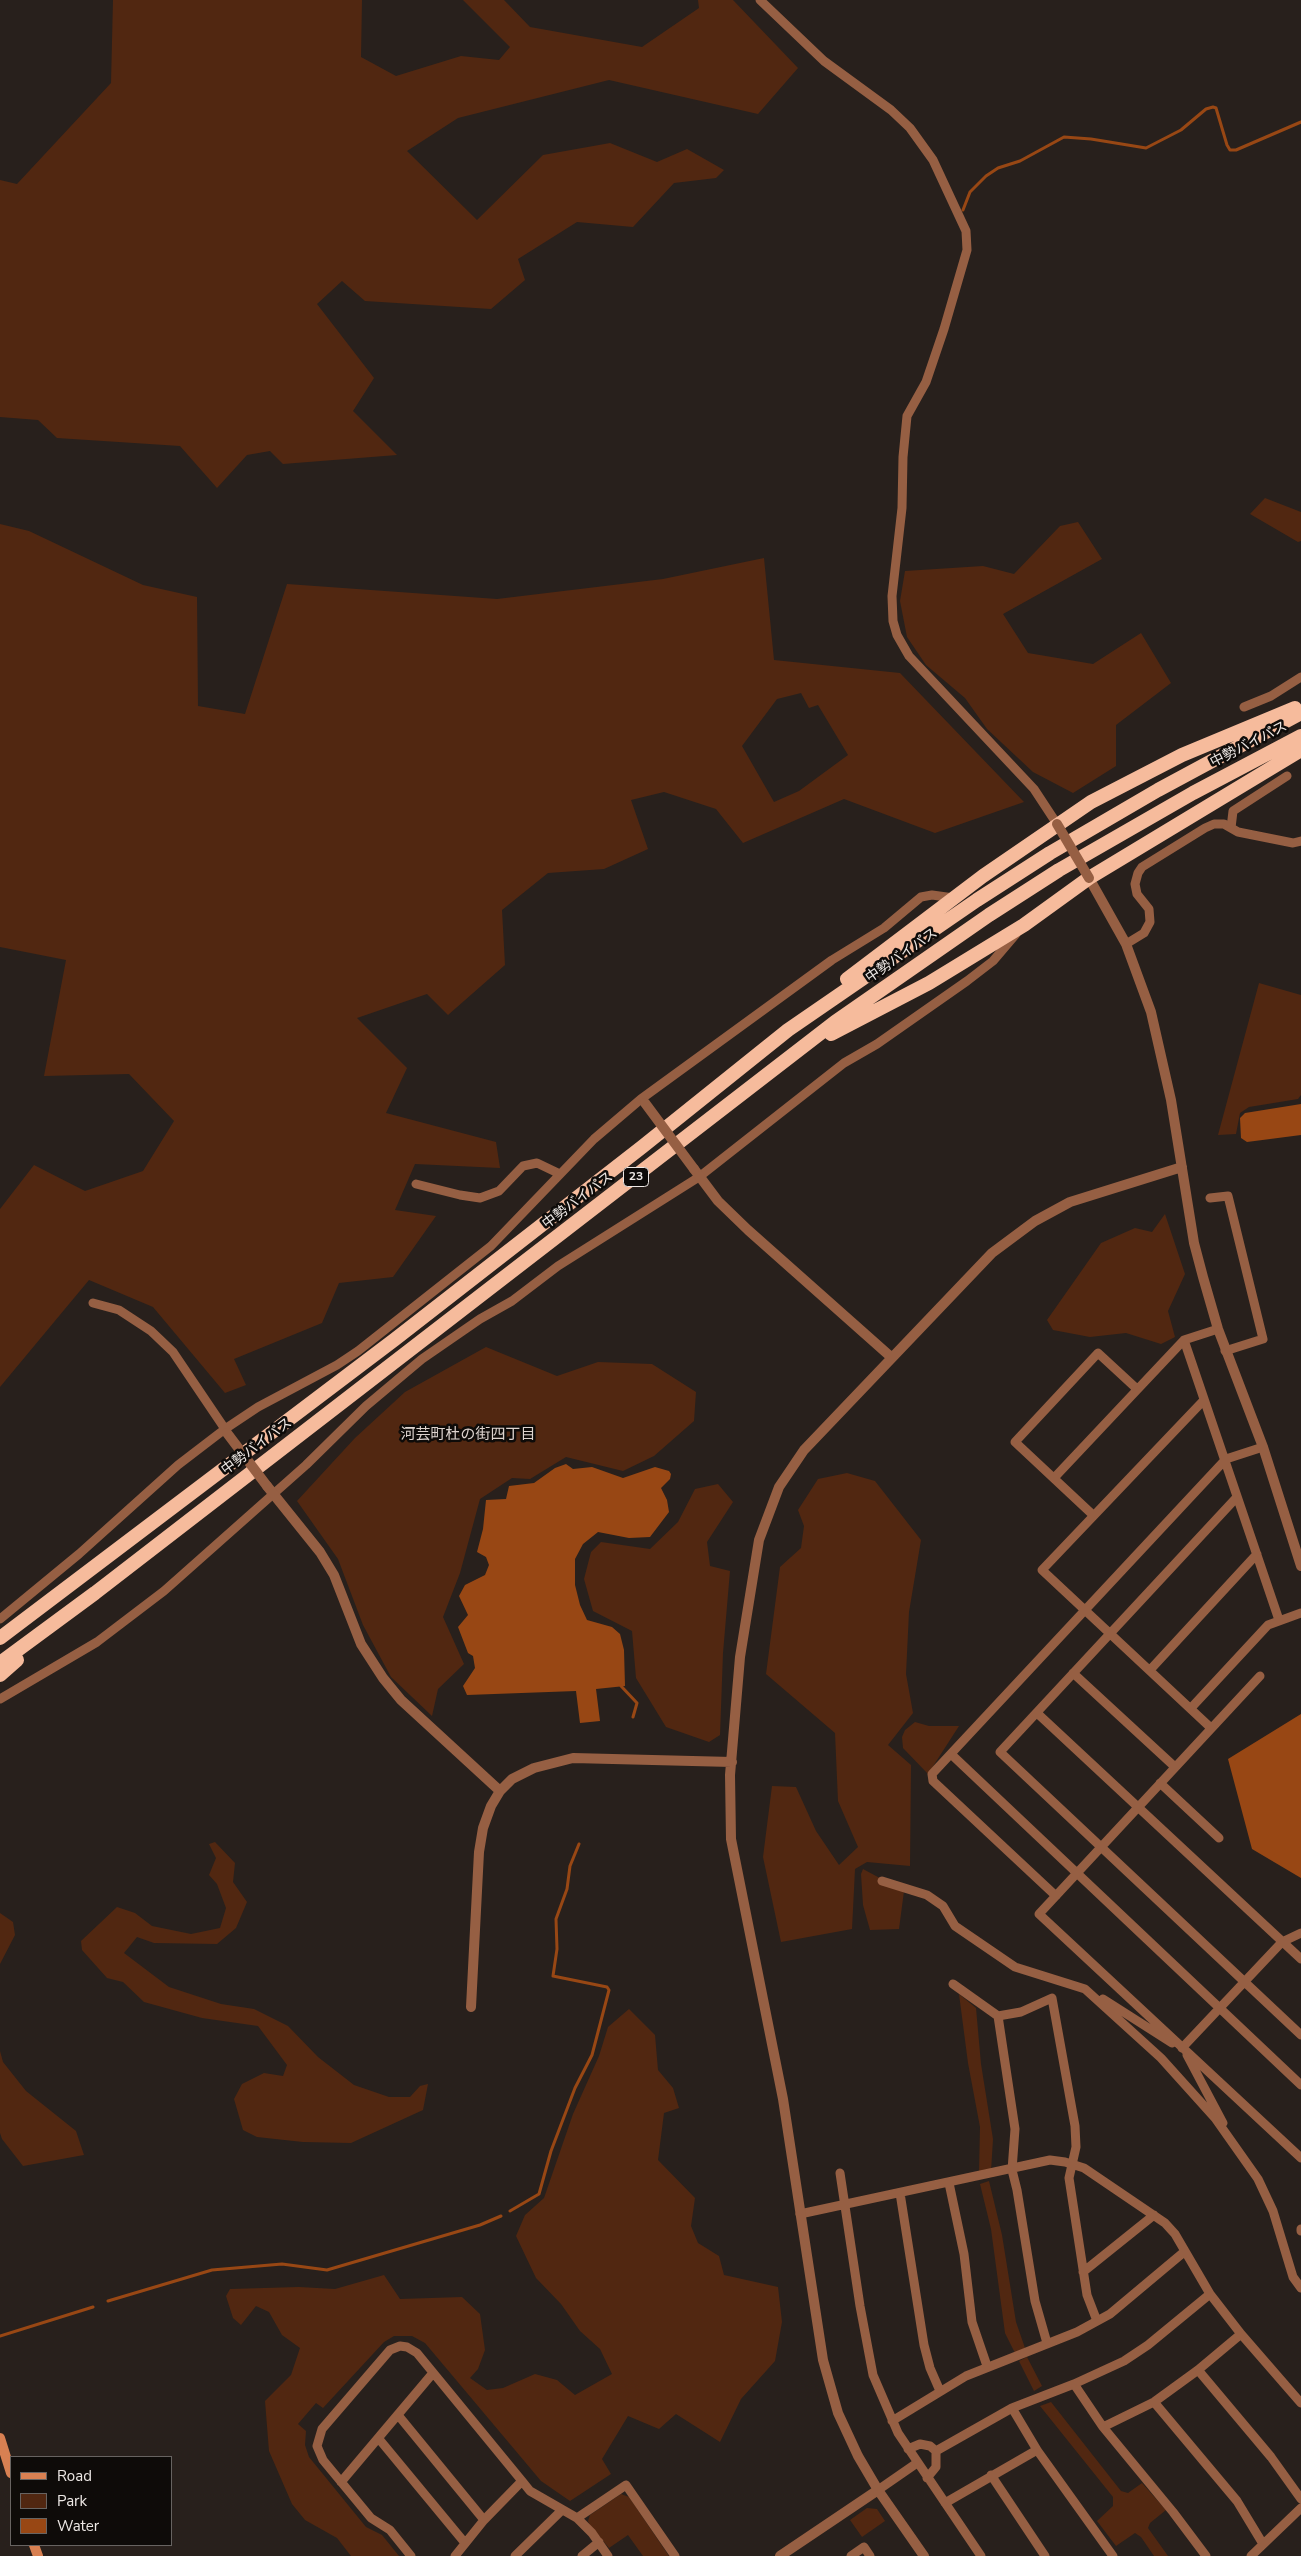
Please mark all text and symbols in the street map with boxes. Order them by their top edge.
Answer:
street label: 中勢バイパス [1208,718,1290,772]
street label: 中勢バイパス [863,925,941,987]
road number: 23 [624,1168,648,1186]
street label: 中勢バイパス [539,1169,617,1233]
street label: 中勢バイパス [218,1415,296,1479]
district label: 河芸町杜の街四丁目 [401,1426,535,1444]
legend [10,2456,172,2546]
text: Road [57,2466,92,2486]
text: Park [57,2491,87,2511]
text: Water [57,2516,99,2536]

